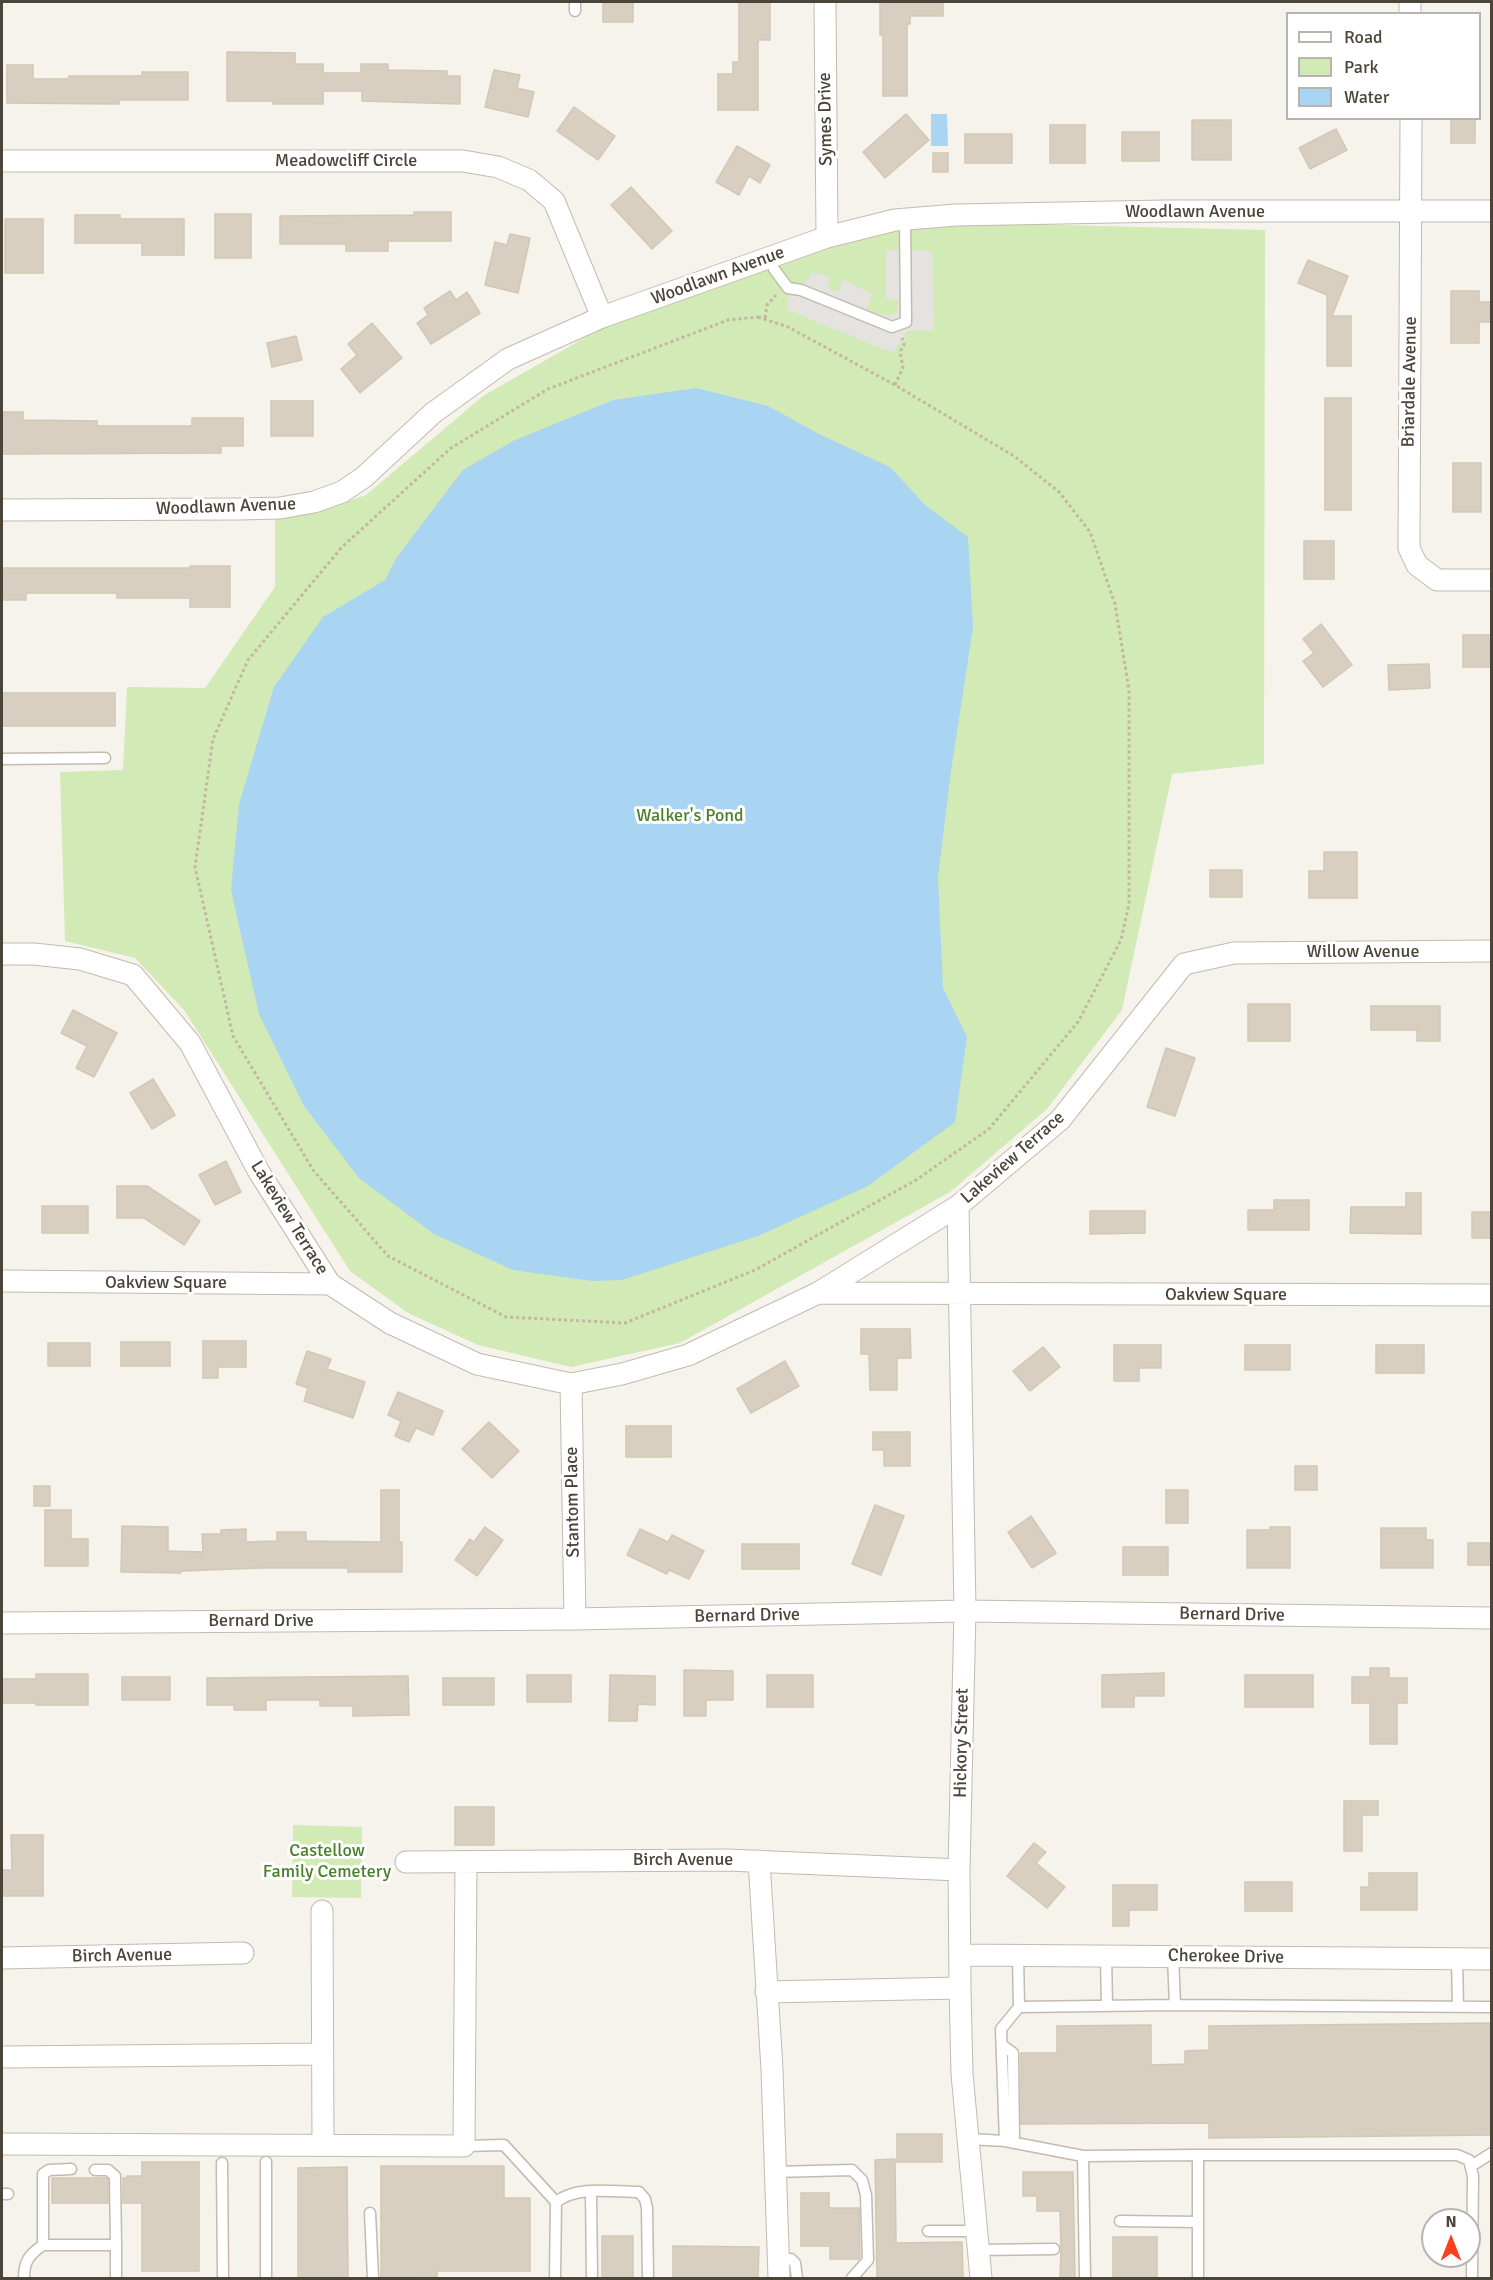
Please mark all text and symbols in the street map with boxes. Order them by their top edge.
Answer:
legend [1286,12,1481,120]
text: Road [1344,26,1383,48]
text: Park [1344,56,1379,78]
street label: Symes Drive [814,72,838,166]
text: Water [1344,86,1389,108]
street label: Meadowcliff Circle [275,150,417,172]
street label: Woodlawn Avenue [1125,201,1265,223]
street label: Woodlawn Avenue [648,242,788,310]
street label: Briardale Avenue [1398,316,1422,448]
street label: Woodlawn Avenue [156,494,296,520]
park label: Walker's Pond [636,805,744,827]
street label: Willow Avenue [1307,941,1419,963]
street label: Lakeview Terrace [957,1107,1069,1209]
street label: Lakeview Terrace [245,1157,333,1279]
street label: Oakview Square [105,1272,227,1294]
street label: Oakview Square [1165,1284,1287,1306]
street label: Stantom Place [561,1446,585,1558]
street label: Bernard Drive [1179,1603,1285,1627]
street label: Bernard Drive [694,1604,800,1628]
street label: Bernard Drive [208,1610,314,1632]
street label: Hickory Street [950,1688,974,1798]
park label: Castellow Family Cemetery [263,1840,391,1882]
street label: Birch Avenue [633,1849,733,1871]
street label: Birch Avenue [72,1944,172,1968]
street label: Cherokee Drive [1168,1945,1284,1969]
north arrow [1421,2208,1481,2268]
text: N [1445,2212,1457,2232]

